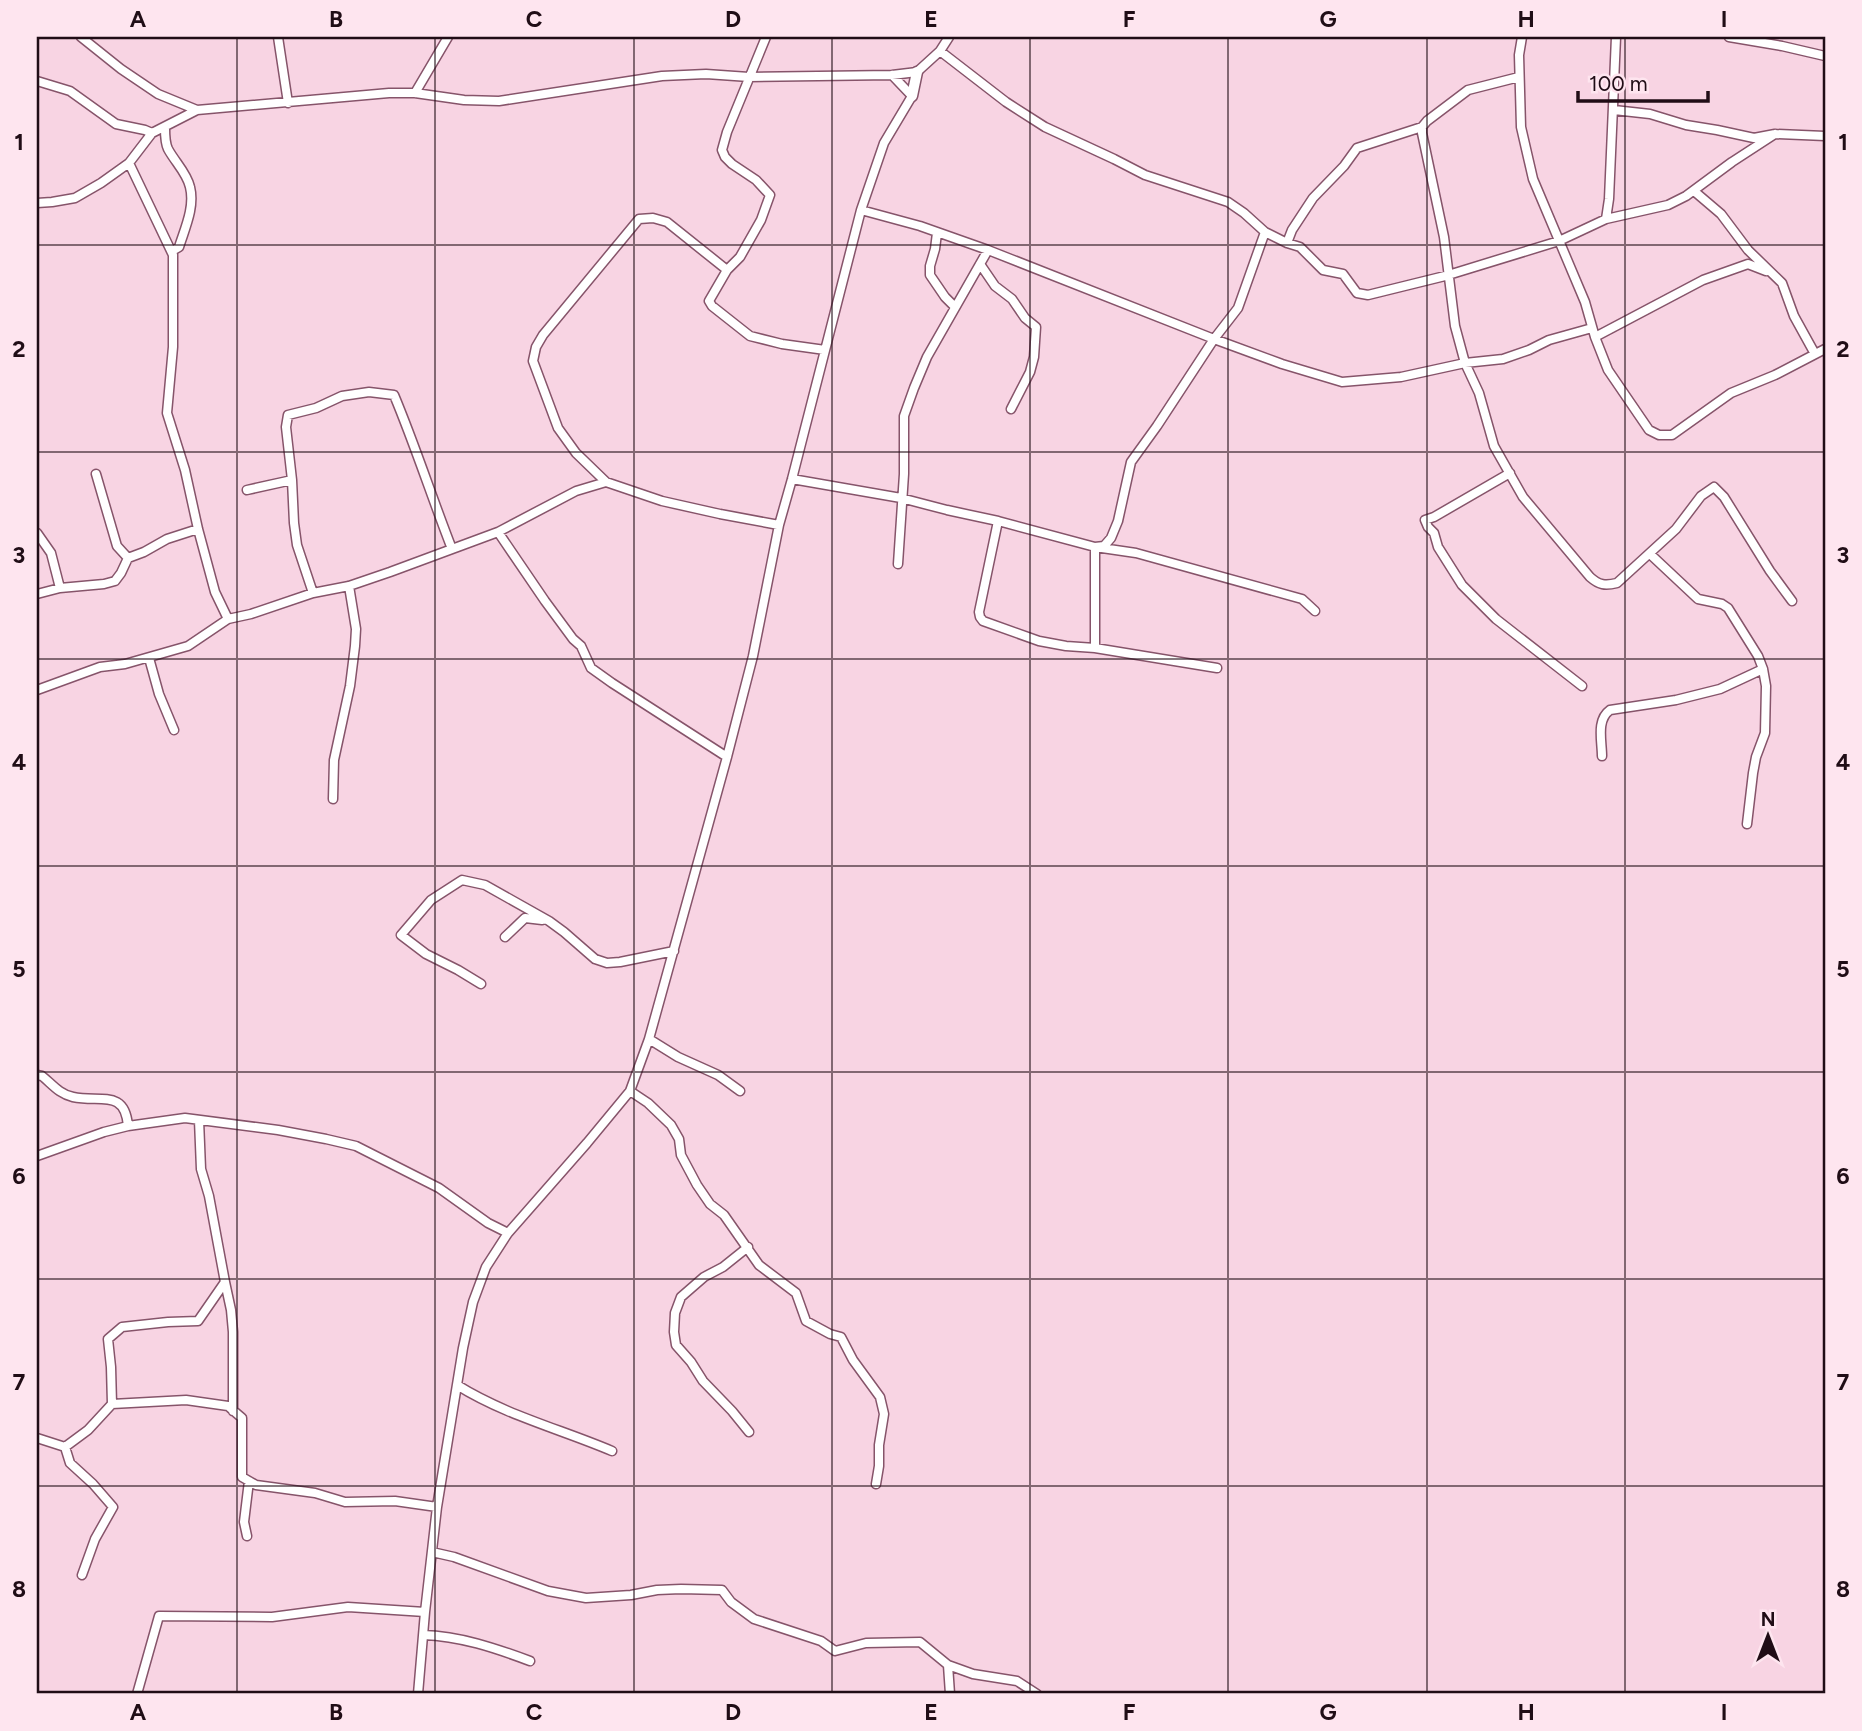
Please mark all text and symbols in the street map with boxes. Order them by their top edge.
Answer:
text: A [130,5,147,33]
text: B [329,5,343,33]
text: C [526,5,543,33]
text: D [725,5,741,33]
text: E [924,5,938,33]
text: F [1123,5,1136,33]
text: G [1319,5,1337,33]
text: H [1517,5,1535,33]
text: I [1721,5,1727,33]
scale bar [1578,60,1708,104]
text: 100 m [1589,71,1648,96]
text: 1 [14,128,24,156]
text: 1 [1838,128,1848,156]
text: 2 [12,335,26,363]
text: 2 [1836,335,1850,363]
text: 3 [13,541,25,569]
text: 3 [1837,541,1849,569]
text: 4 [12,748,26,776]
text: 4 [1836,748,1850,776]
text: 5 [12,955,26,983]
text: 5 [1836,955,1850,983]
text: 6 [12,1162,26,1190]
text: 6 [1836,1162,1850,1190]
text: 7 [13,1368,26,1396]
text: 7 [1837,1368,1850,1396]
text: 8 [12,1575,26,1603]
text: 8 [1836,1575,1850,1603]
north arrow [1732,1602,1802,1672]
text: N [1761,1608,1775,1631]
text: A [130,1698,147,1726]
text: B [329,1698,343,1726]
text: C [526,1698,543,1726]
text: D [725,1698,741,1726]
text: E [924,1698,938,1726]
text: F [1123,1698,1136,1726]
text: G [1319,1698,1337,1726]
text: H [1517,1698,1535,1726]
text: I [1721,1698,1727,1726]

